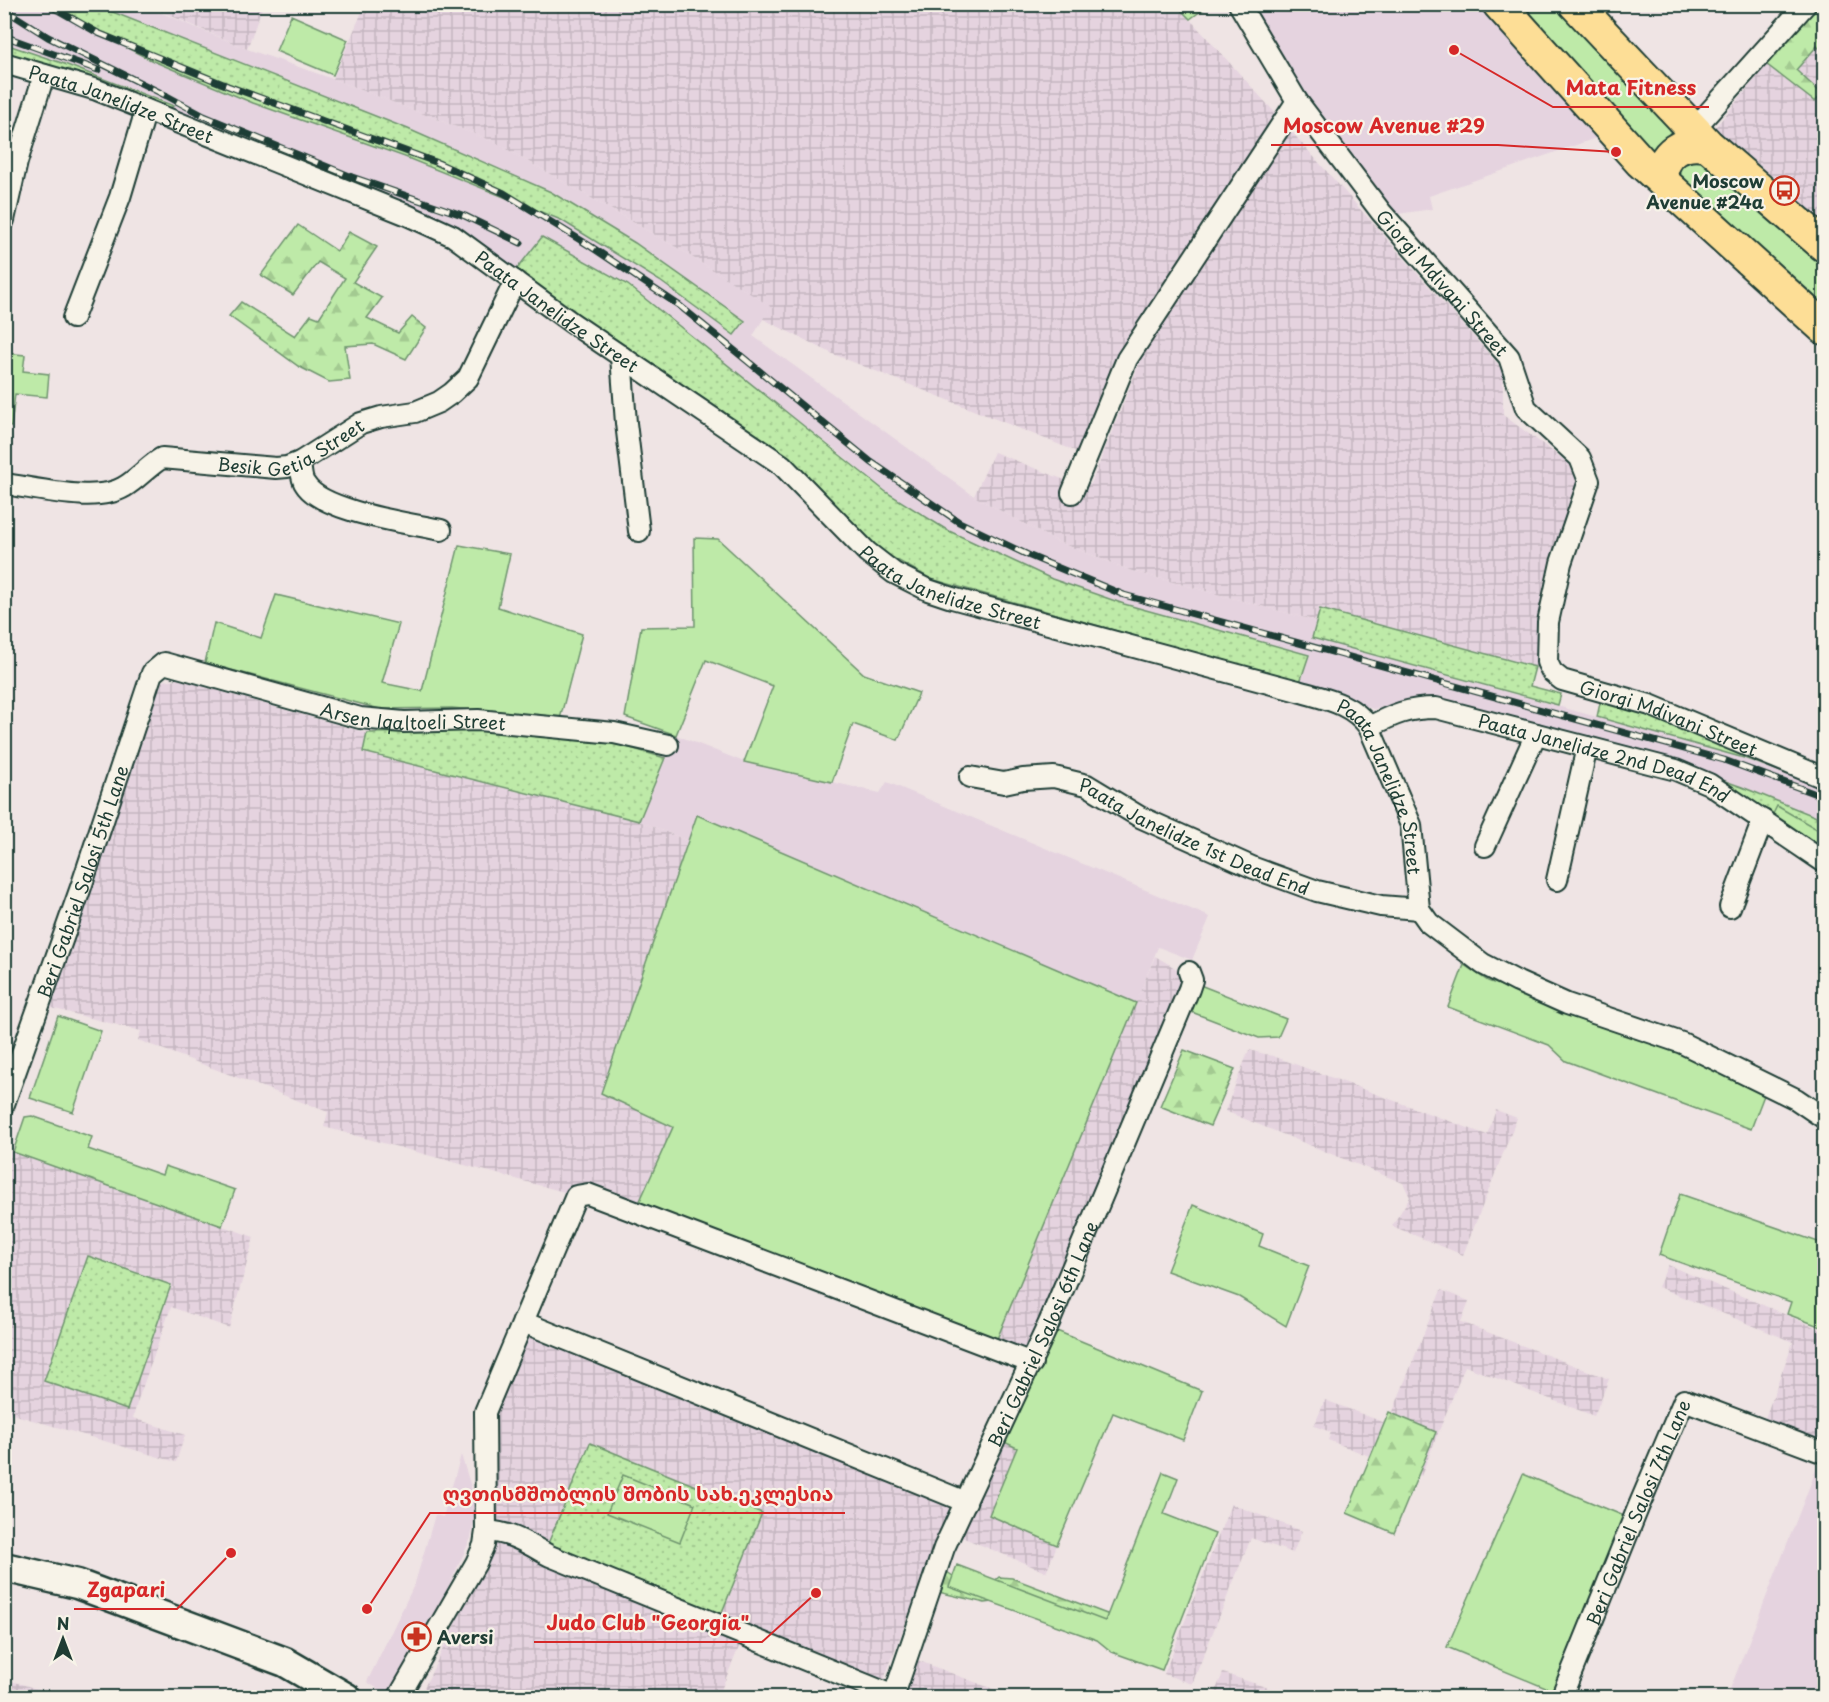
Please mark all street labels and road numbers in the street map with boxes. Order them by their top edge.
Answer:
street label: Paata Janelidze Street [26,57,218,149]
street label: Giorgi Mdivani Street [1371,203,1515,362]
street label: Paata Janelidze Street [470,243,645,378]
street label: Besik Getia Street [217,411,369,482]
street label: Paata Janelidze Street [853,538,1044,635]
street label: Giorgi Mdivani Street [1577,672,1762,762]
street label: Paata Janelidze Street [1333,691,1429,876]
street label: Arsen Iqaltoeli Street [318,694,507,736]
street label: Paata Janelidze 2nd Dead End [1475,706,1736,808]
street label: Beri Gabriel Salosi 5th Lane [29,761,134,1001]
street label: Paata Janelidze 1st Dead End [1077,770,1314,901]
street label: Beri Gabriel Salosi 6th Lane [980,1217,1104,1451]
street label: Beri Gabriel Salosi 7th Lane [1578,1395,1696,1629]

